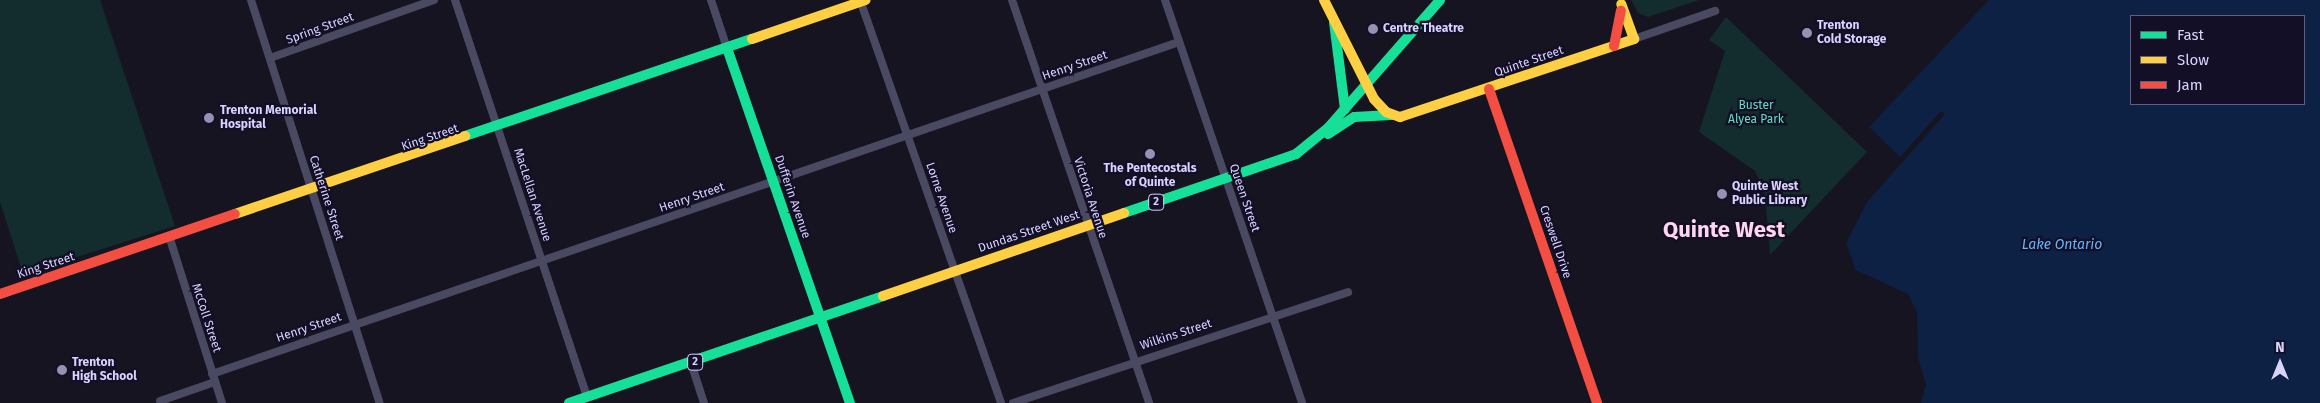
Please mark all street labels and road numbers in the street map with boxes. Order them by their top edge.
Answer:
street label: Spring Street [284,10,356,48]
street label: Quinte Street [1493,43,1565,81]
street label: Henry Street [1041,48,1109,84]
street label: King Street [400,122,460,154]
street label: MacLellan Avenue [510,146,554,244]
street label: Dufferin Avenue [771,153,813,241]
street label: Catherine Street [306,154,346,242]
street label: Victoria Avenue [1070,156,1110,240]
street label: Lorne Avenue [922,161,960,235]
street label: Queen Street [1226,162,1262,234]
street label: Henry Street [658,180,726,216]
road number: 2 [1147,193,1165,210]
street label: Creswell Drive [1536,204,1574,280]
street label: Dundas Street West [976,208,1082,256]
street label: King Street [16,250,76,282]
street label: McColl Street [188,282,224,354]
street label: Henry Street [275,310,343,346]
street label: Wilkins Street [1138,317,1214,353]
road number: 2 [686,354,704,371]

